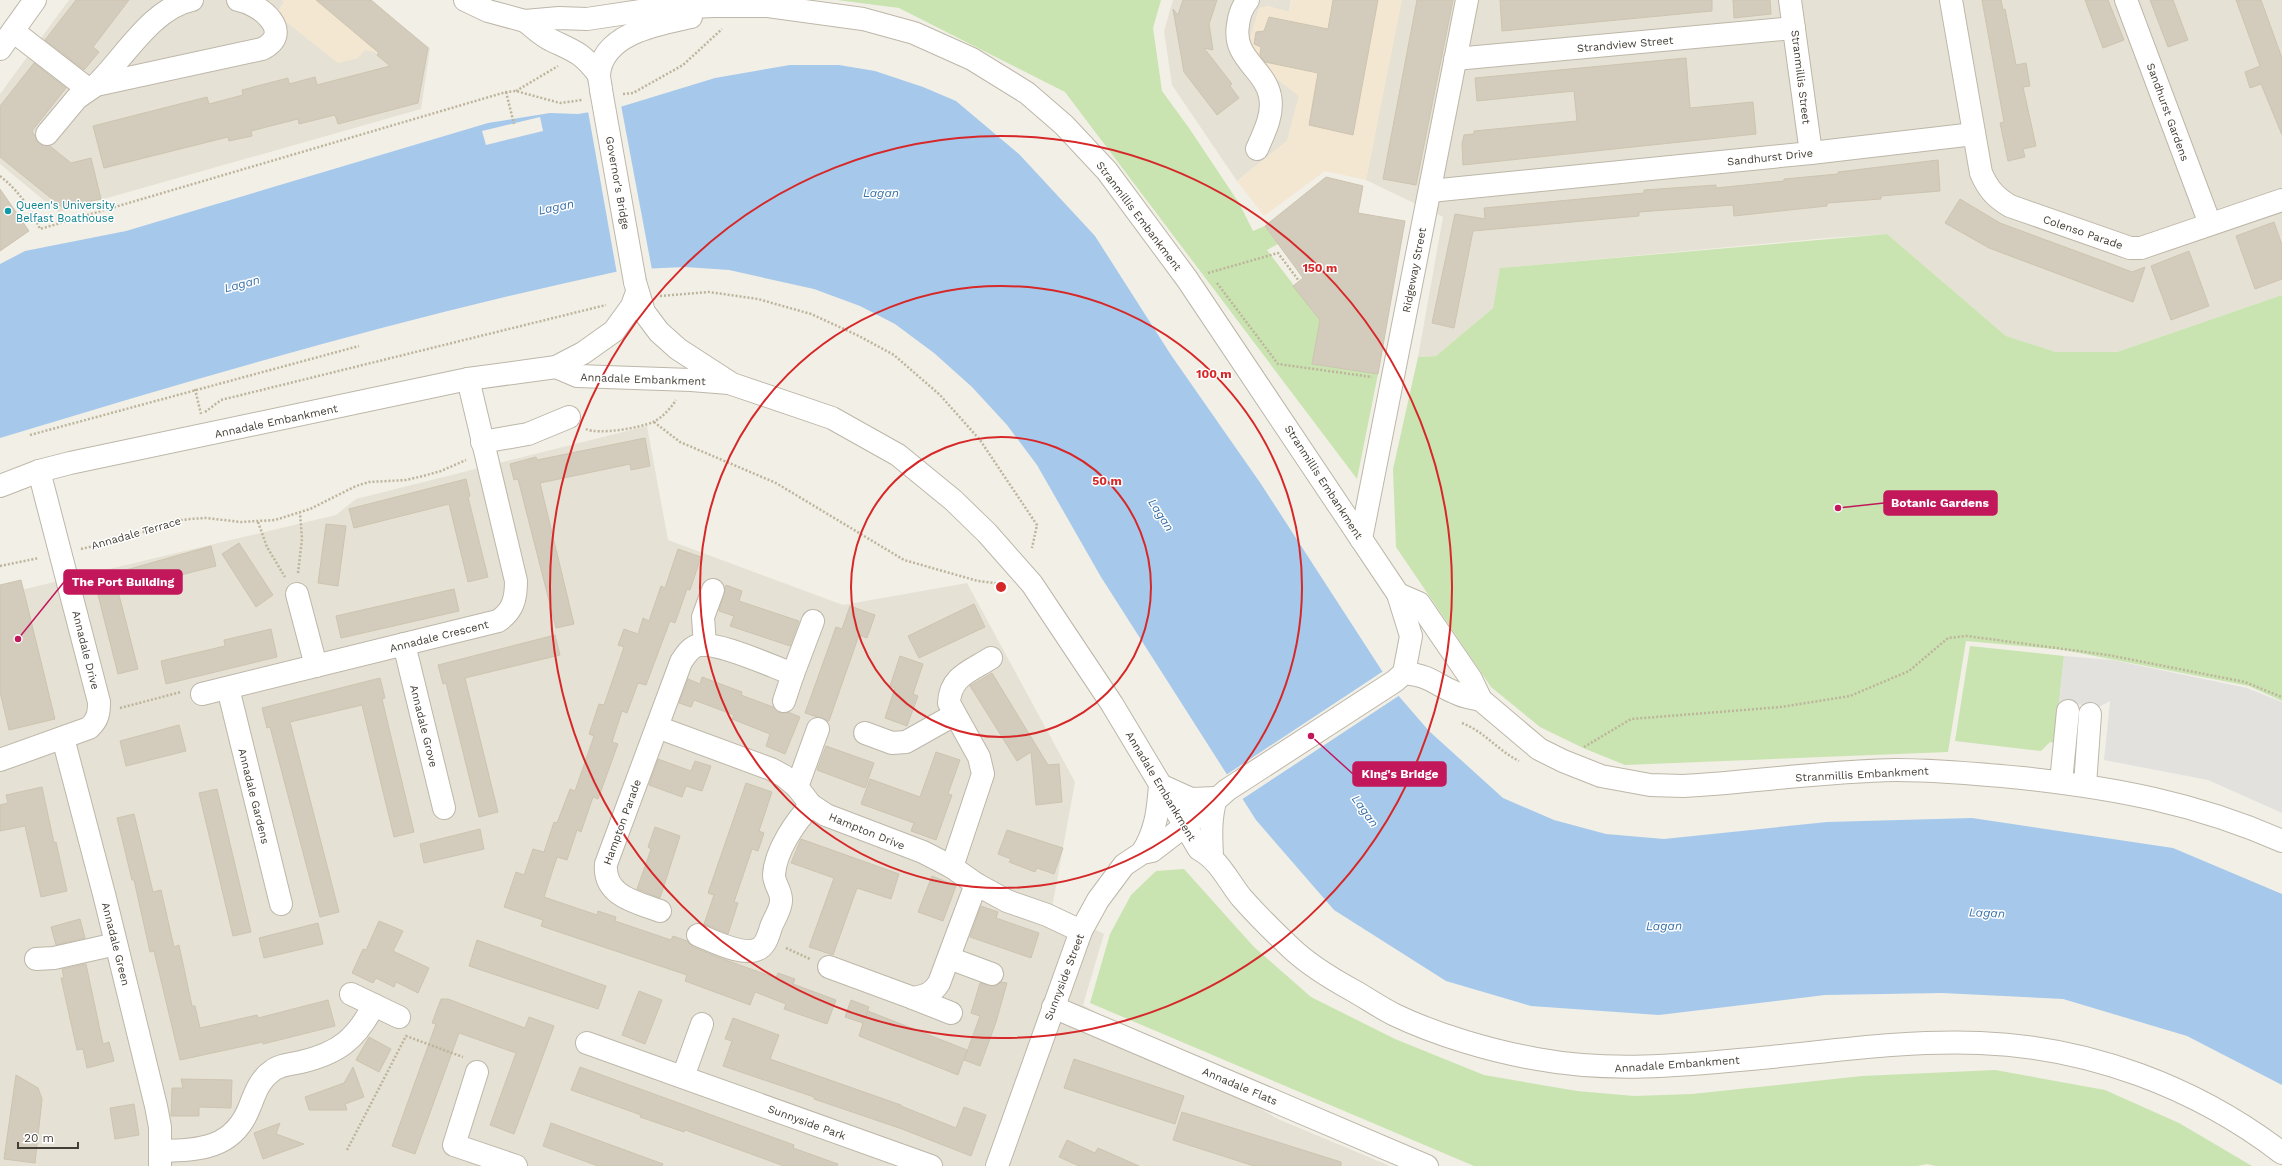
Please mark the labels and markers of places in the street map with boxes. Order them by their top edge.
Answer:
place label: Queen's University Belfast Boathouse [16,199,115,225]
marker: Queen's University Belfast Boathouse [3,206,13,216]
callout: Botanic Gardens [1884,491,1997,515]
callout: The Port Building [64,570,182,594]
centre of rings [994,580,1008,594]
callout: King's Bridge [1353,762,1446,786]

